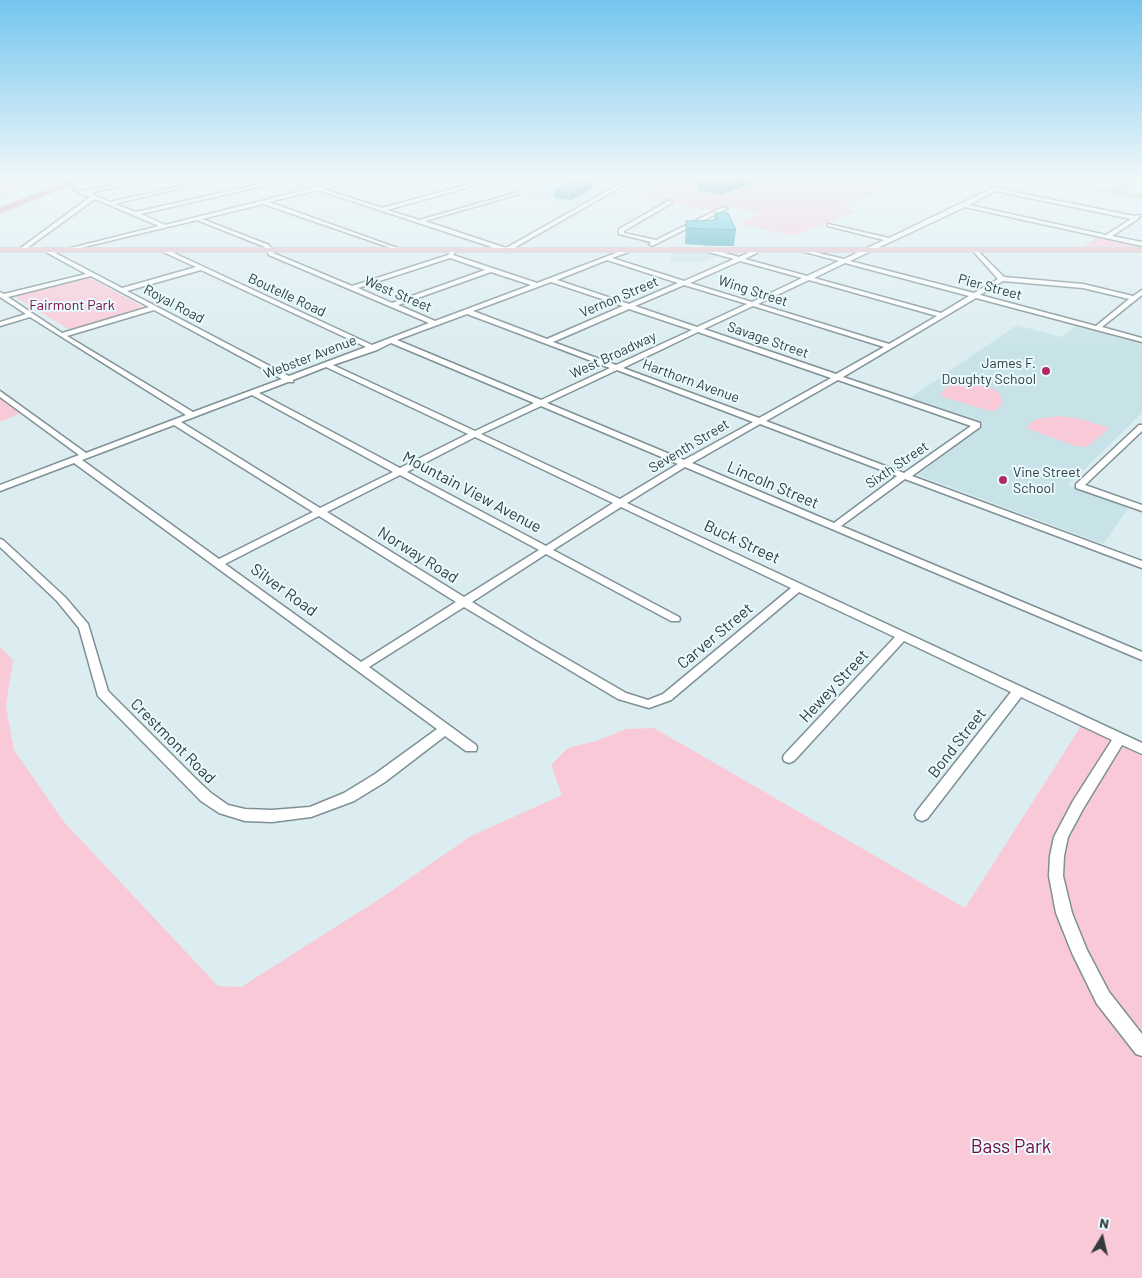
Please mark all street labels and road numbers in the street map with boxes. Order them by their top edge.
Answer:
street label: Boutelle Road [245,270,329,320]
street label: Pier Street [956,270,1024,304]
street label: West Street [362,272,434,316]
street label: Wing Street [716,272,790,310]
street label: Vernon Street [577,273,661,321]
street label: Royal Road [141,281,207,327]
street label: Savage Street [725,318,811,362]
street label: West Broadway [567,328,659,382]
street label: Webster Avenue [261,332,359,382]
street label: Harthorn Avenue [640,356,742,406]
street label: Seventh Street [646,415,732,477]
street label: Sixth Street [862,438,932,492]
street label: Mountain View Avenue [399,447,545,537]
street label: Lincoln Street [724,457,822,513]
street label: Buck Street [701,516,783,568]
street label: Norway Road [374,523,462,587]
street label: Silver Road [247,559,321,621]
street label: Carver Street [673,599,757,673]
street label: Hewey Street [795,646,873,726]
street label: Crestmont Road [127,695,219,787]
street label: Bond Street [924,704,990,782]

